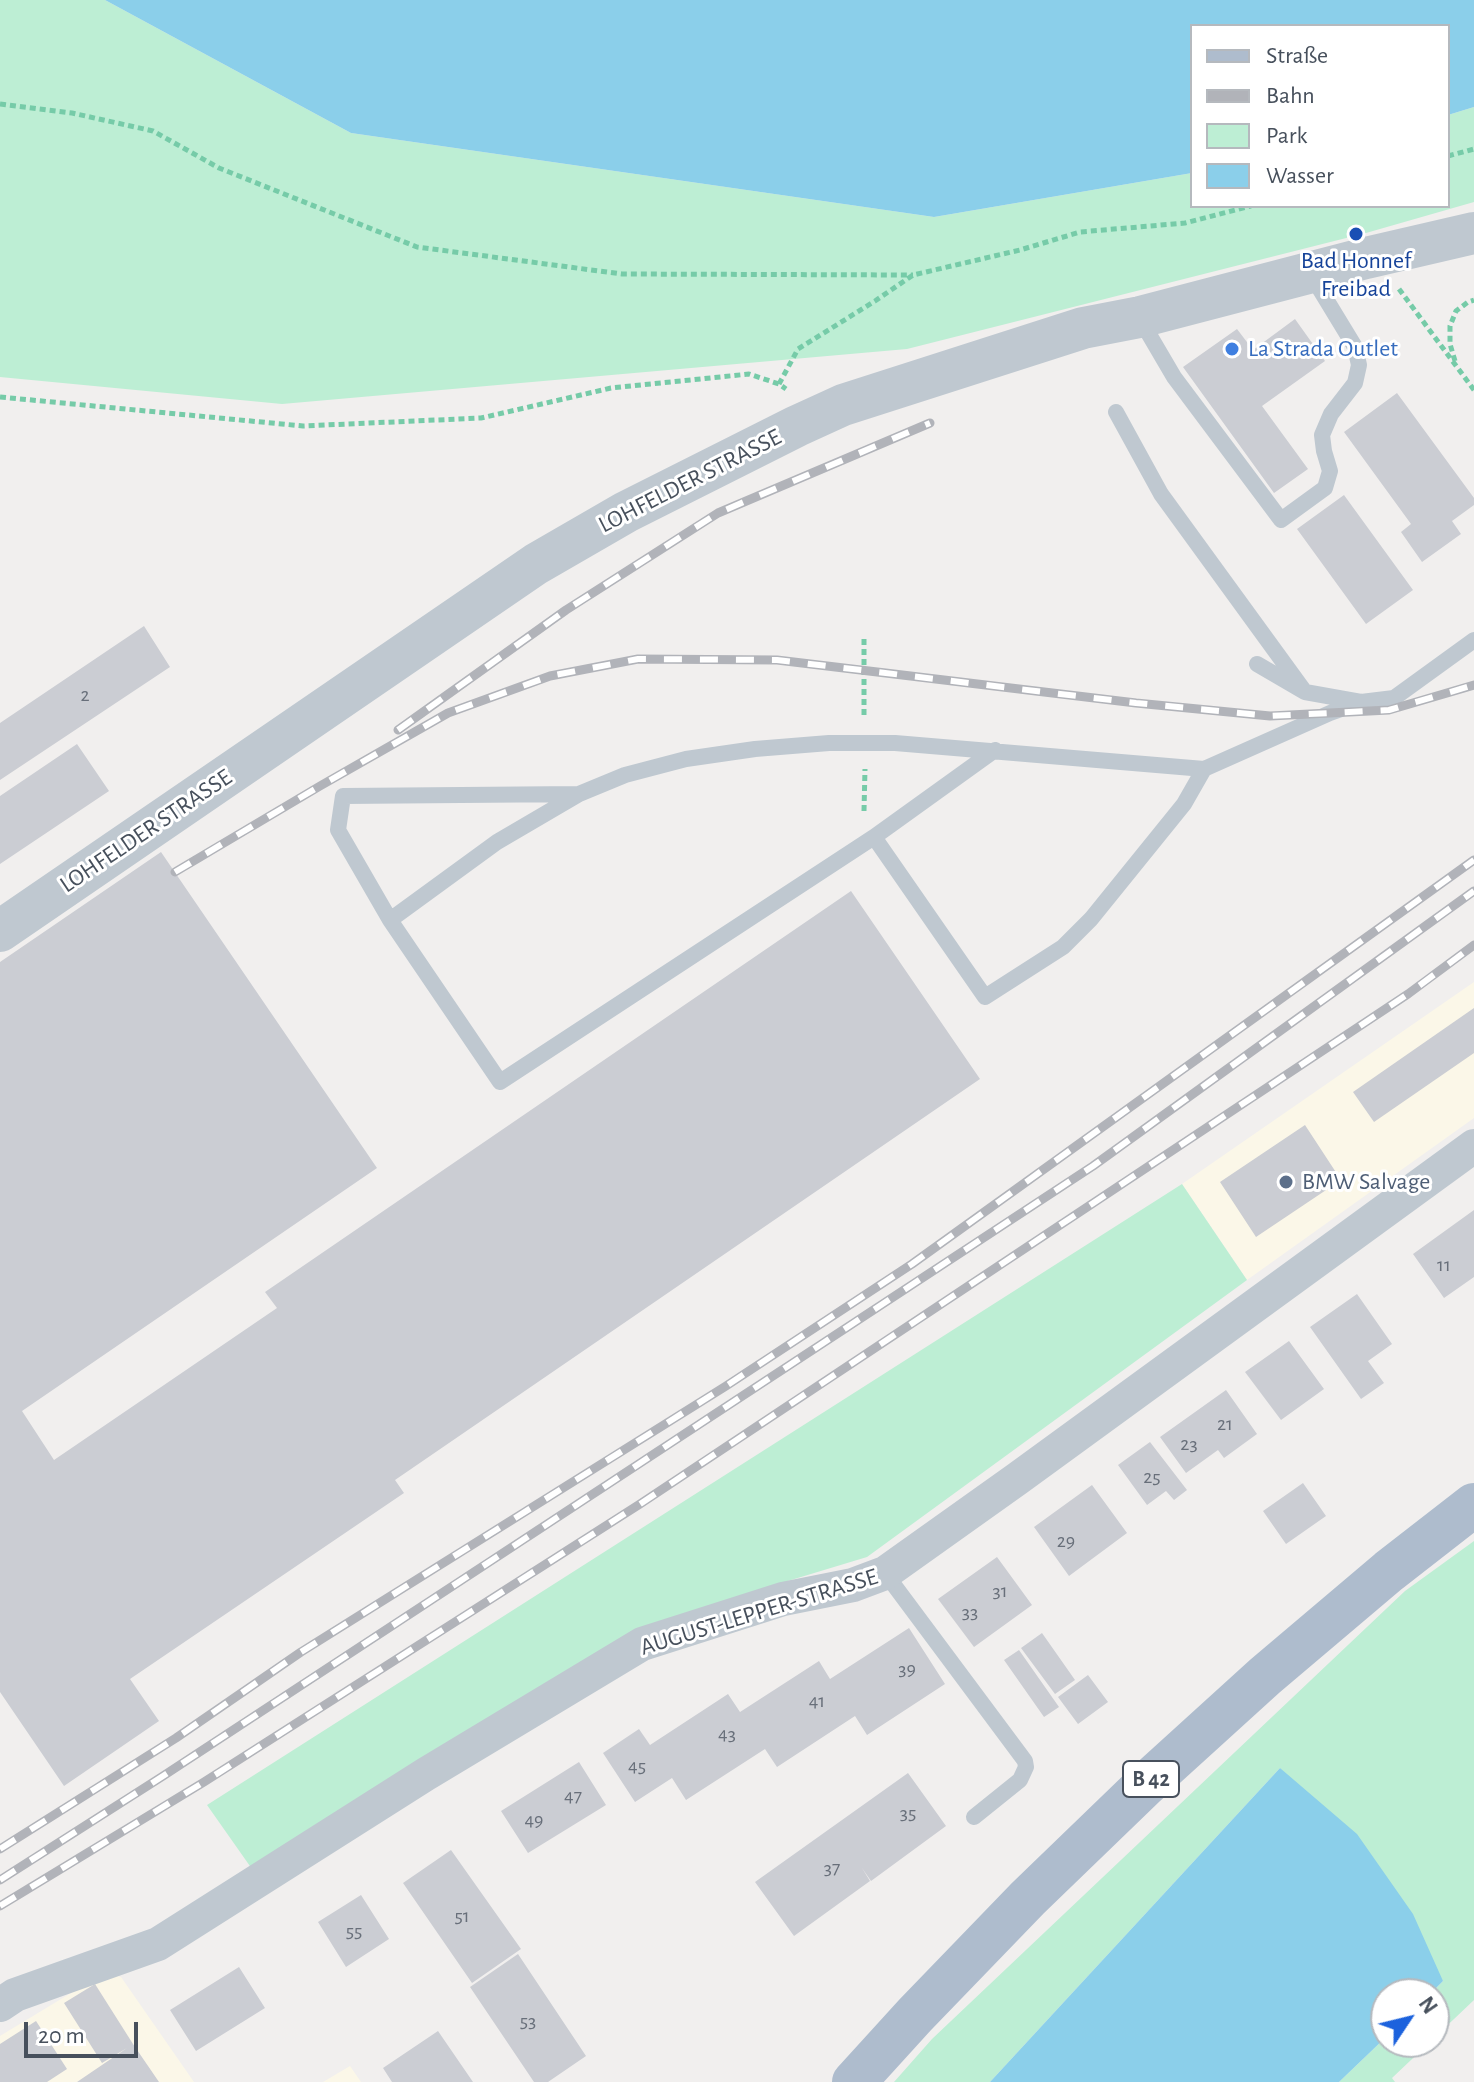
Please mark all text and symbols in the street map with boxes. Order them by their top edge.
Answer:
legend [1190,24,1450,208]
text: Straße [1266,44,1328,68]
text: Bahn [1266,84,1315,108]
text: Park [1266,124,1307,148]
text: Wasser [1266,164,1334,188]
marker: Bad Honnef Freibad [1347,225,1365,243]
place label: Bad Honnef Freibad [1301,247,1411,303]
place label: La Strada Outlet [1248,335,1398,363]
marker: La Strada Outlet [1223,340,1241,358]
street label: LOHFELDER STRASSE [594,422,786,540]
house number: 2 [80,683,90,707]
street label: LOHFELDER STRASSE [55,763,237,899]
place label: BMW Salvage [1302,1168,1430,1196]
marker: BMW Salvage [1277,1173,1295,1191]
house number: 11 [1437,1253,1451,1277]
house number: 21 [1217,1412,1233,1436]
house number: 23 [1180,1432,1198,1456]
house number: 25 [1143,1465,1161,1489]
house number: 29 [1057,1529,1075,1553]
street label: AUGUST-LEPPER-STRASSE [637,1562,881,1662]
house number: 31 [992,1579,1008,1603]
house number: 33 [962,1600,978,1624]
house number: 39 [898,1657,916,1681]
house number: 41 [809,1689,825,1713]
house number: 43 [718,1722,736,1746]
house number: 45 [628,1754,646,1778]
road number: B 42 [1123,1761,1179,1797]
house number: 47 [564,1784,582,1808]
house number: 35 [900,1801,916,1825]
house number: 49 [524,1808,544,1832]
house number: 37 [824,1856,840,1880]
house number: 51 [454,1904,470,1928]
house number: 55 [346,1919,362,1943]
north arrow [1370,1978,1450,2058]
text: N [1415,1993,1441,2018]
scale bar [28,2006,142,2056]
house number: 53 [520,2009,536,2033]
text: 20 m [38,2024,85,2048]

